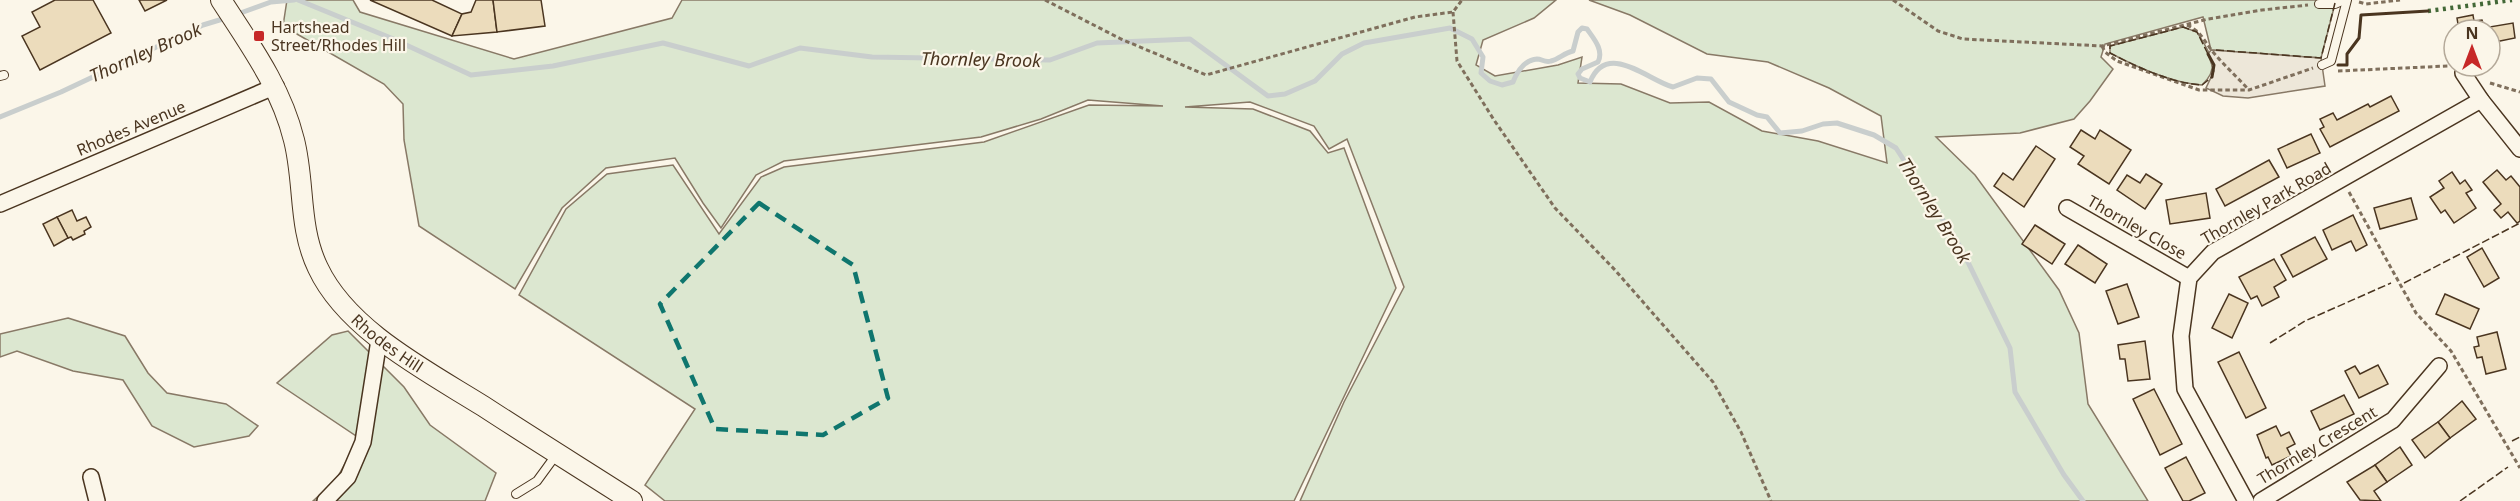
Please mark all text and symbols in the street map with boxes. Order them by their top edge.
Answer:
water label: Thornley Brook [85,16,206,87]
place label: Hartshead Street/Rhodes Hill [271,16,406,56]
north arrow [2442,18,2502,78]
text: N [2465,22,2479,44]
marker: Hartshead Street/Rhodes Hill [252,29,266,43]
water label: Thornley Brook [921,46,1042,72]
street label: Rhodes Avenue [73,95,189,161]
water label: Thornley Brook [1893,153,1978,268]
street label: Thornley Park Road [2197,157,2335,249]
street label: Thornley Close [2084,190,2190,264]
street label: Rhodes Hill [347,309,427,377]
street label: Thornley Crescent [2253,401,2381,489]

